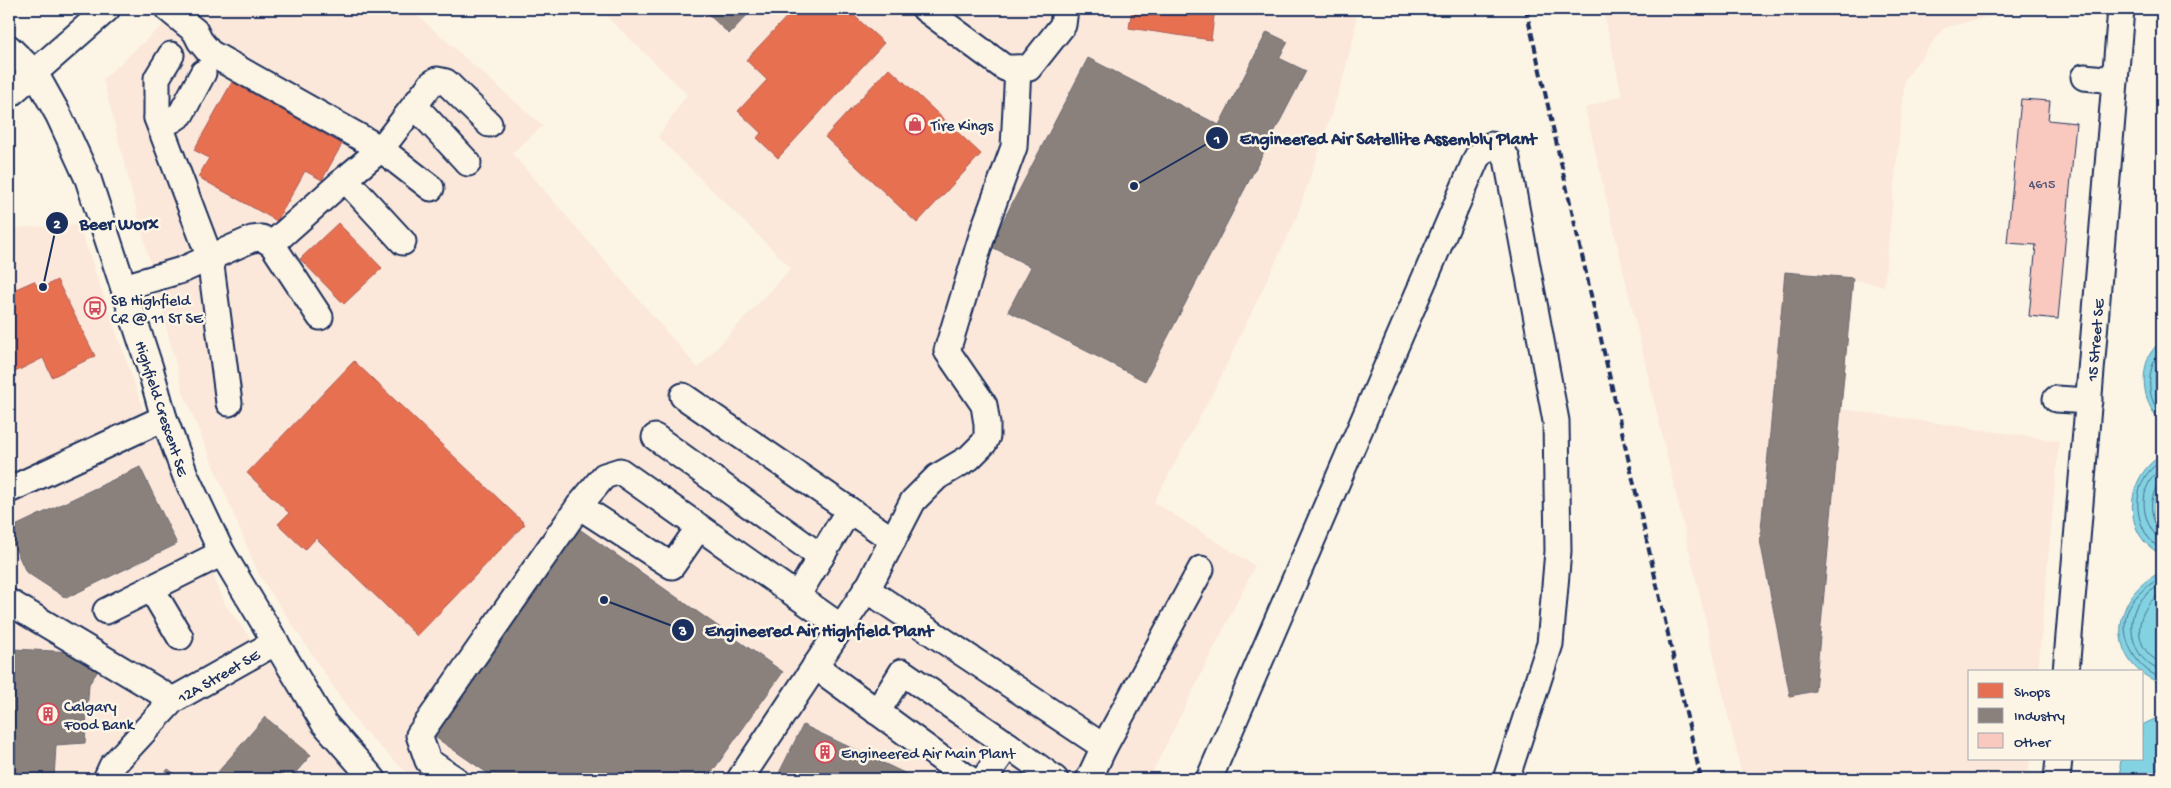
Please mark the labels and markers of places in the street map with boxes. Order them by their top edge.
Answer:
shop icon: Tire Kings [903,112,927,136]
place label: Tire Kings [930,118,994,137]
callout: Engineered Air Satellite Assembly Plant [1205,121,1546,154]
callout: Beer Worx [45,207,169,240]
place label: SB Highfield CR @ 11 ST SE [111,293,204,330]
bus stop icon: SB Highfield CR @ 11 ST SE [83,296,107,320]
callout: Engineered Air Highfield Plant [670,614,943,647]
place label: Calgary Food Bank [63,699,136,736]
building icon: Calgary Food Bank [36,702,60,726]
building icon: Engineered Air Main Plant [813,740,837,764]
place label: Engineered Air Main Plant [841,746,1016,765]

